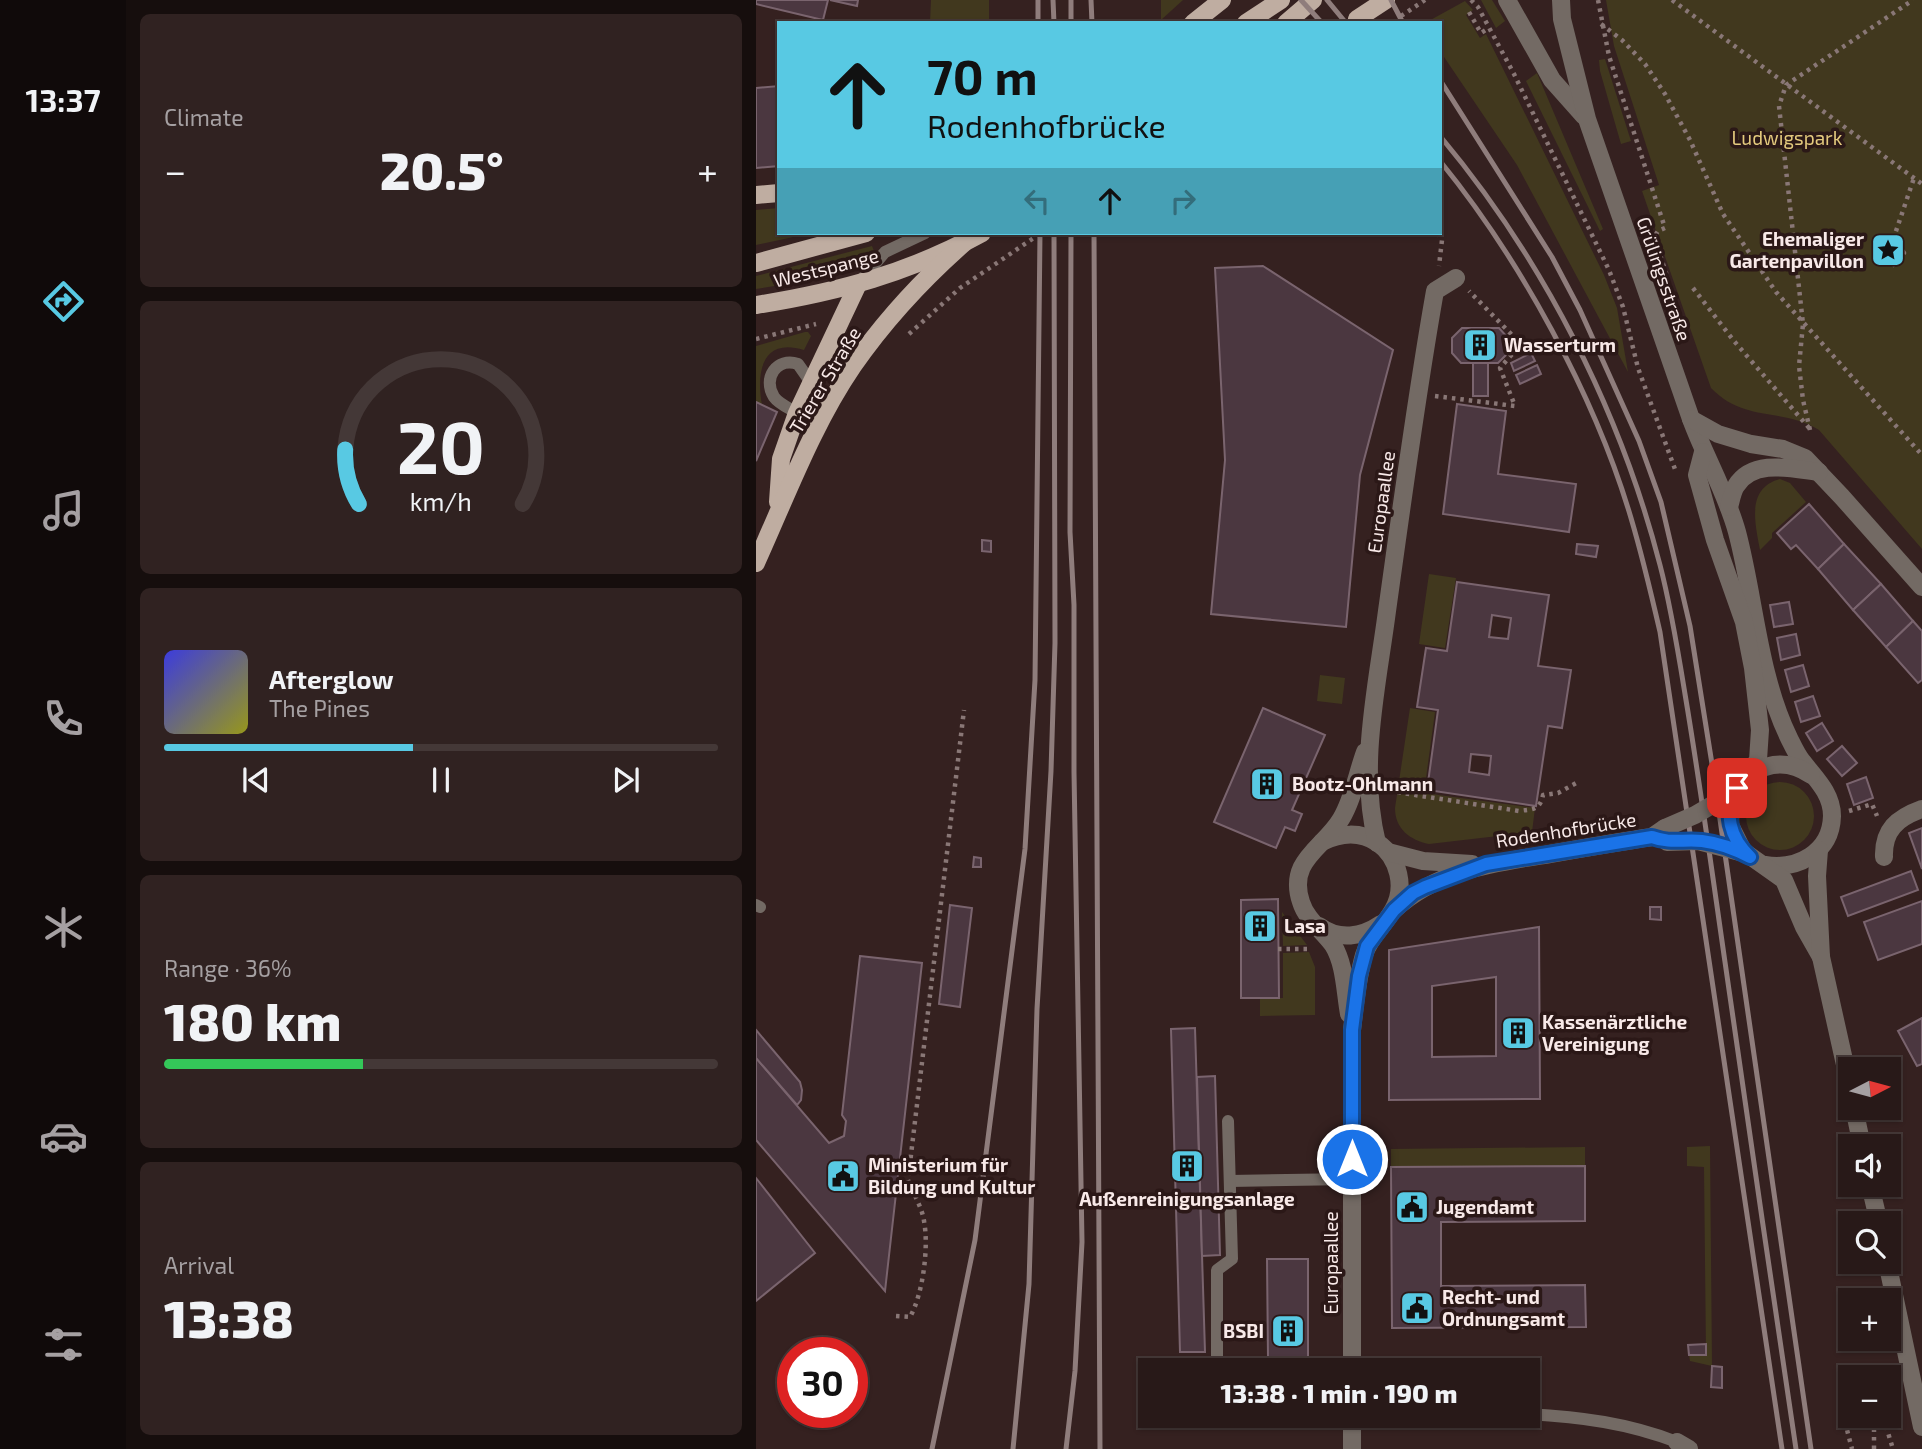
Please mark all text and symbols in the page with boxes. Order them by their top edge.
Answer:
text: 70 m [927,46,1038,105]
icon: ahead [812,49,903,140]
text: 13:37 [25,80,101,118]
text: Climate [164,103,244,131]
text: Rodenhofbrücke [927,106,1166,144]
park label: Ludwigspark [1732,126,1843,149]
text: 20.5° [380,138,504,200]
text: − [164,147,186,193]
text: + [697,147,718,193]
icon: left [1018,182,1056,220]
icon: ahead [1091,182,1129,220]
icon: right [1164,182,1202,220]
street label: Grülingsstraße [1632,214,1697,344]
place label: Ehemaliger Gartenpavillon [1730,227,1864,272]
place icon: Ehemaliger Gartenpavillon [1869,231,1907,269]
street label: Westspange [771,243,881,292]
icon: directions [39,277,88,326]
street label: Trierer Straße [784,323,865,437]
building icon: Wasserturm [1461,326,1499,364]
place label: Wasserturm [1504,333,1616,356]
text: 20 [397,401,485,489]
street label: Europaallee [1362,449,1399,555]
text: km/h [410,485,472,515]
icon: music [39,486,88,535]
text: Afterglow [269,663,394,694]
icon: phone [39,694,88,743]
text: The Pines [269,694,370,722]
pin [1707,758,1767,818]
icon: previous [237,761,275,799]
icon: pause [422,761,460,799]
icon: next [607,761,645,799]
building icon: Bootz-Ohlmann [1248,765,1286,803]
icon: arrive [1718,769,1756,807]
place label: Bootz-Ohlmann [1292,772,1433,795]
street label: Rodenhofbrücke [1494,807,1638,852]
icon: climate [39,903,88,952]
building icon: Lasa [1241,907,1279,945]
place label: Lasa [1284,914,1326,937]
text: Range · 36% [164,954,292,982]
text: 180 km [164,989,341,1051]
place label: Kassenärztliche Vereinigung [1542,1010,1687,1055]
building icon: Kassenärztliche Vereinigung [1499,1014,1537,1052]
north arrow [1838,1057,1900,1120]
map controls [1838,1057,1901,1428]
icon: car [39,1112,88,1161]
position arrow [1315,1122,1389,1196]
button: sound [1838,1134,1901,1197]
building icon: Außenreinigungsanlage [1168,1147,1206,1185]
place label: Ministerium für Bildung und Kultur [868,1153,1035,1198]
public building icon: Ministerium für Bildung und Kultur [824,1157,862,1195]
place label: Außenreinigungsanlage [1079,1187,1295,1210]
public building icon: Jugendamt [1393,1188,1431,1226]
place label: Jugendamt [1436,1195,1534,1218]
street label: Europaallee [1319,1211,1342,1315]
button: search [1838,1211,1901,1274]
text: Arrival [164,1251,234,1279]
place label: Recht- und Ordnungsamt [1442,1285,1565,1330]
text: 13:38 [164,1286,294,1348]
button: + [1838,1288,1901,1351]
public building icon: Recht- und Ordnungsamt [1398,1289,1436,1327]
building icon: BSBI [1269,1312,1307,1350]
place label: BSBI [1223,1319,1264,1342]
icon: filters [39,1320,88,1369]
speed limit sign: 30 [777,1337,868,1428]
button: − [1838,1365,1901,1428]
text: 13:38 · 1 min · 190 m [1221,1377,1457,1408]

